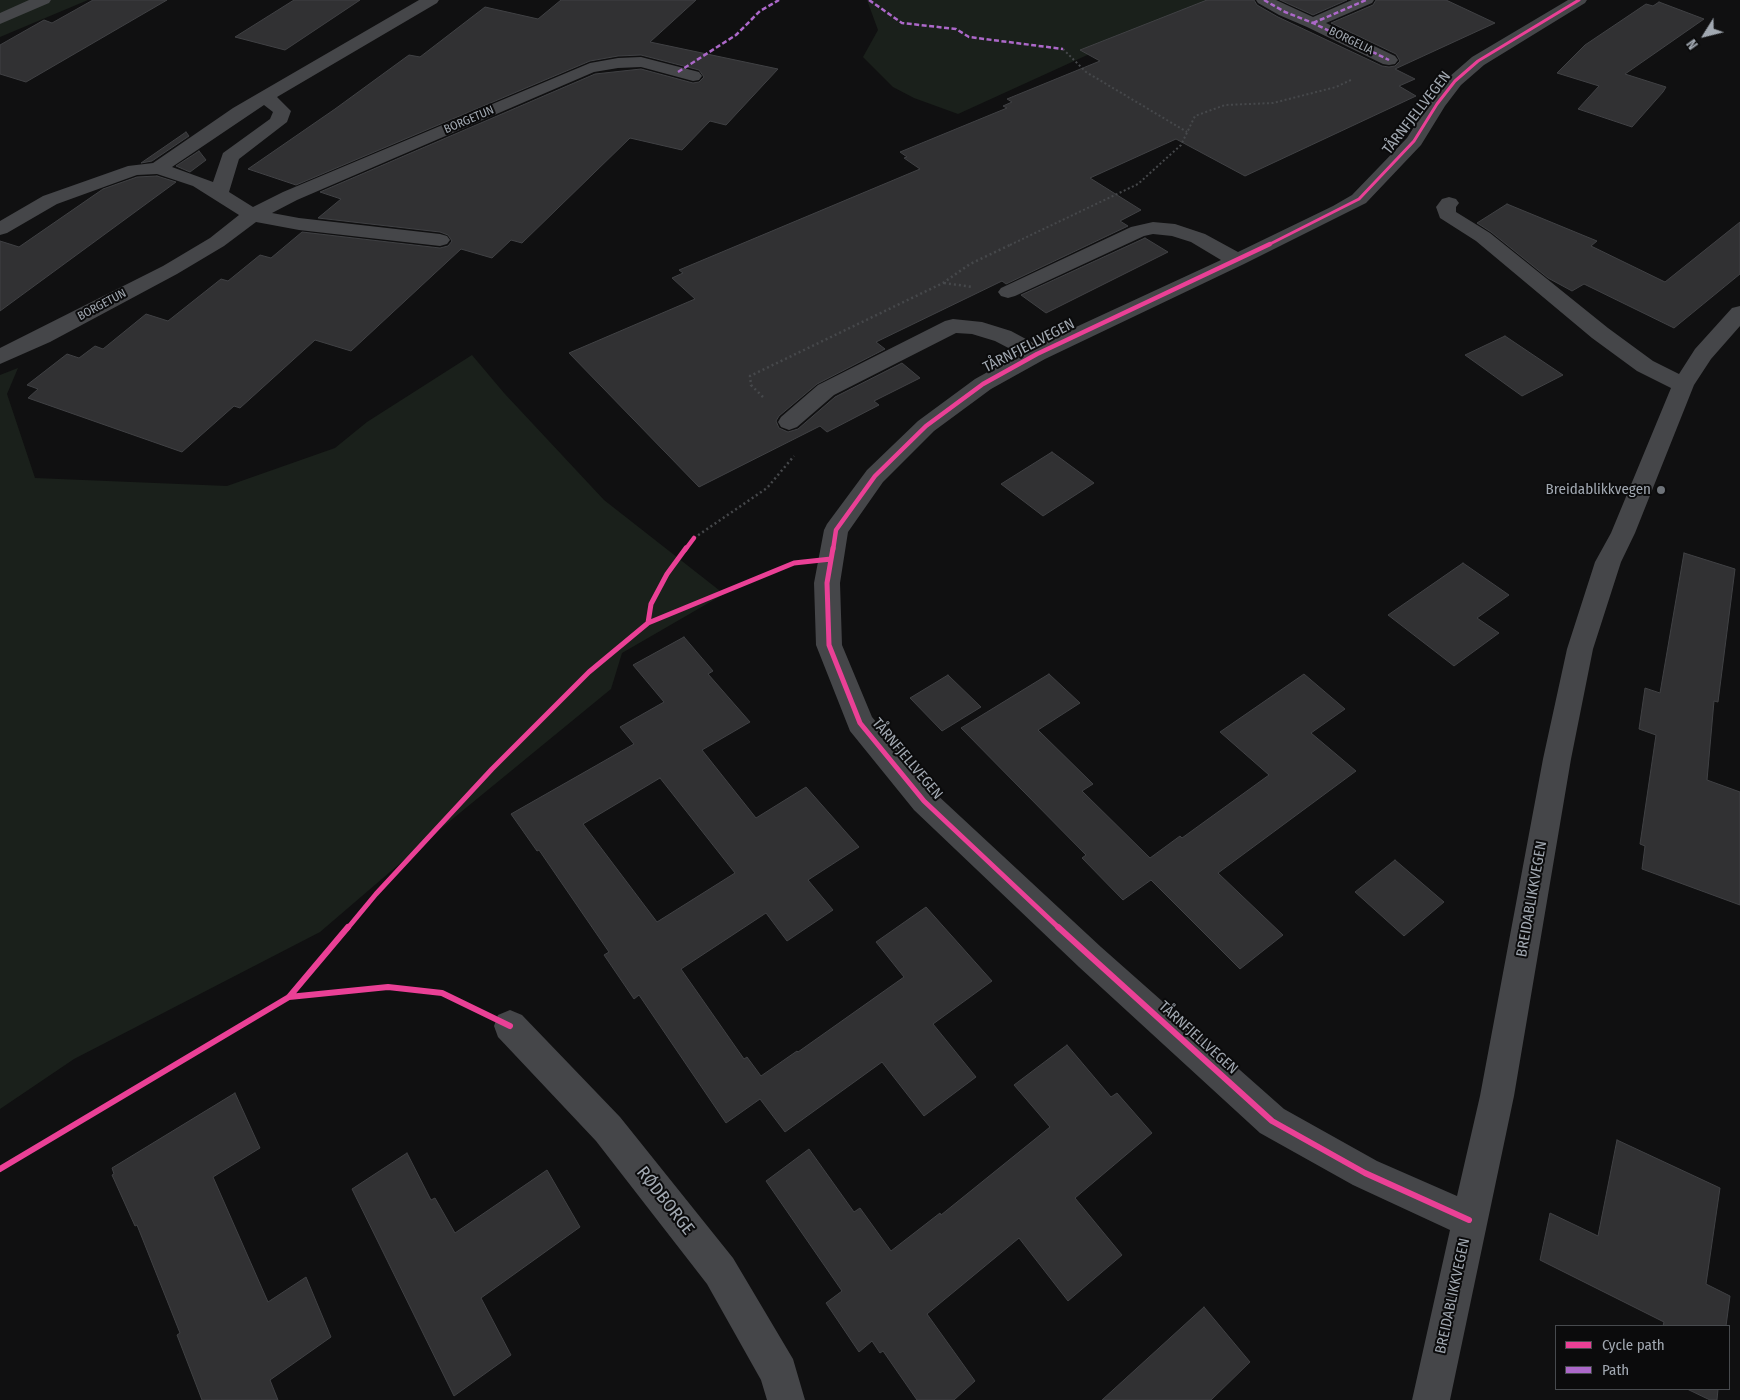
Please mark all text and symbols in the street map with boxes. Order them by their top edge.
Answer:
north arrow [1680,10,1730,60]
street label: BORGELIA [1326,24,1376,58]
text: N [1683,36,1702,53]
street label: TÅRNFJELLVEGEN [1379,68,1455,158]
street label: BORGETUN [442,103,496,137]
street label: BORGETUN [75,286,129,324]
street label: TÅRNFJELLVEGEN [980,315,1078,377]
place label: Breidablikkvegen [1546,481,1651,499]
marker: Breidablikkvegen [1655,484,1667,496]
street label: TÅRNFJELLVEGEN [868,715,946,803]
street label: BREIDABLIKKVEGEN [1513,839,1551,959]
street label: TÅRNFJELLVEGEN [1155,998,1241,1078]
street label: RØDBORGE [632,1162,698,1240]
street label: BREIDABLIKKVEGEN [1432,1237,1474,1355]
legend [1555,1325,1730,1390]
text: Cycle path [1602,1336,1665,1354]
text: Path [1602,1361,1629,1379]

